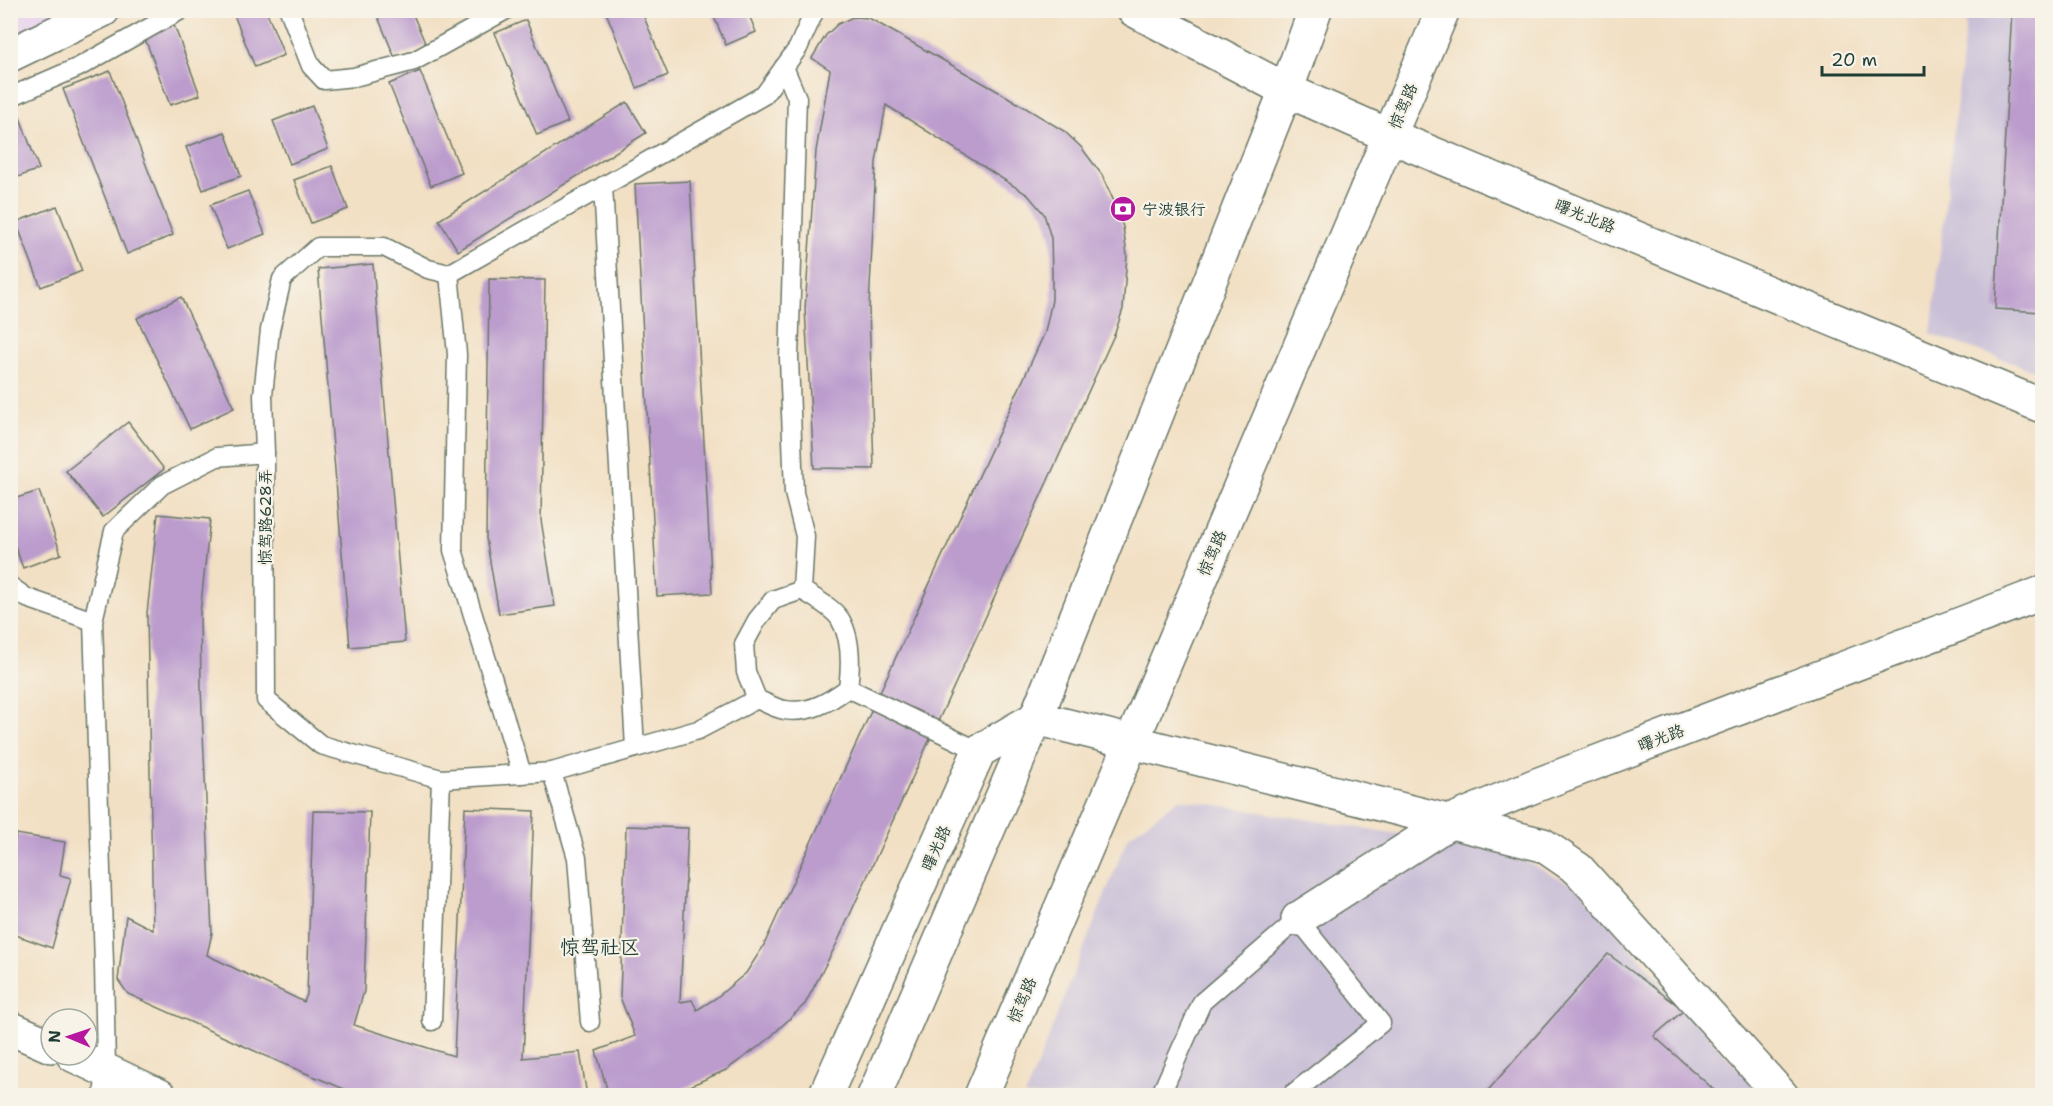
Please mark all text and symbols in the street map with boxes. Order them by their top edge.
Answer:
scale bar [1822,39,1924,77]
text: 20 m [1831,48,1877,72]
street label: 惊驾路 [1384,80,1422,132]
bank icon: 宁波银行 [1108,194,1138,224]
street label: 曙光北路 [1551,194,1619,238]
place label: 宁波银行 [1142,199,1206,220]
street label: 惊驾路628弄 [255,469,276,565]
street label: 惊驾路 [1193,527,1231,579]
street label: 曙光路 [1635,720,1687,756]
street label: 曙光路 [917,822,955,874]
district label: 惊驾社区 [560,934,640,960]
street label: 惊驾路 [1003,974,1041,1026]
north arrow [39,1007,99,1067]
text: N [44,1030,65,1043]

